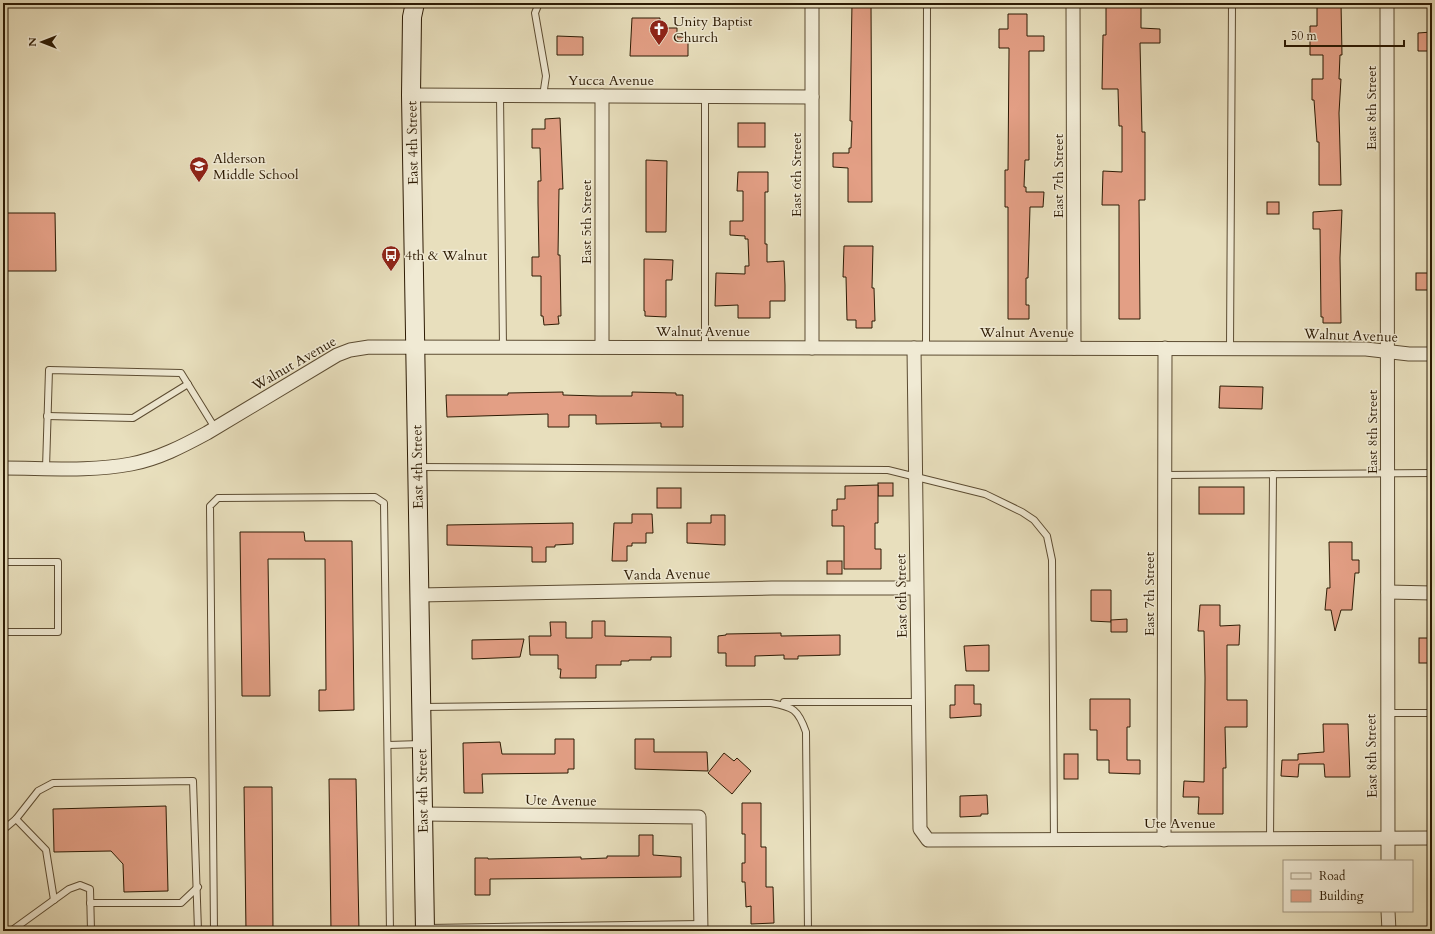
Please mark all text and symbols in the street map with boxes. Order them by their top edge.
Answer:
place label: Unity Baptist Church [673,12,753,47]
church icon: Unity Baptist Church [648,18,670,46]
north arrow [22,22,62,62]
scale bar [1285,22,1404,48]
text: 50 m [1291,28,1318,44]
text: N [25,37,40,47]
street label: East 8th Street [1362,65,1381,150]
street label: Yucca Avenue [568,71,654,90]
street label: East 4th Street [402,100,423,185]
street label: East 6th Street [787,132,806,217]
street label: East 7th Street [1049,133,1068,218]
place label: Alderson Middle School [213,149,299,184]
school or university icon: Alderson Middle School [188,155,210,183]
street label: East 5th Street [577,179,596,264]
bus stop icon: 4th & Walnut [380,244,402,272]
place label: 4th & Walnut [405,246,488,265]
street label: Walnut Avenue [655,322,750,341]
street label: Walnut Avenue [979,323,1074,342]
street label: Walnut Avenue [1303,324,1398,347]
street label: Walnut Avenue [248,332,340,396]
street label: East 8th Street [1363,389,1382,474]
street label: East 4th Street [407,424,428,509]
street label: East 7th Street [1140,551,1159,636]
street label: East 6th Street [891,553,912,638]
street label: Vanda Avenue [623,564,711,585]
street label: East 8th Street [1361,713,1382,798]
street label: East 4th Street [412,748,433,833]
street label: Ute Avenue [525,790,597,811]
street label: Ute Avenue [1144,814,1216,833]
legend [1283,860,1413,912]
text: Road [1319,868,1346,884]
text: Building [1319,888,1364,904]

